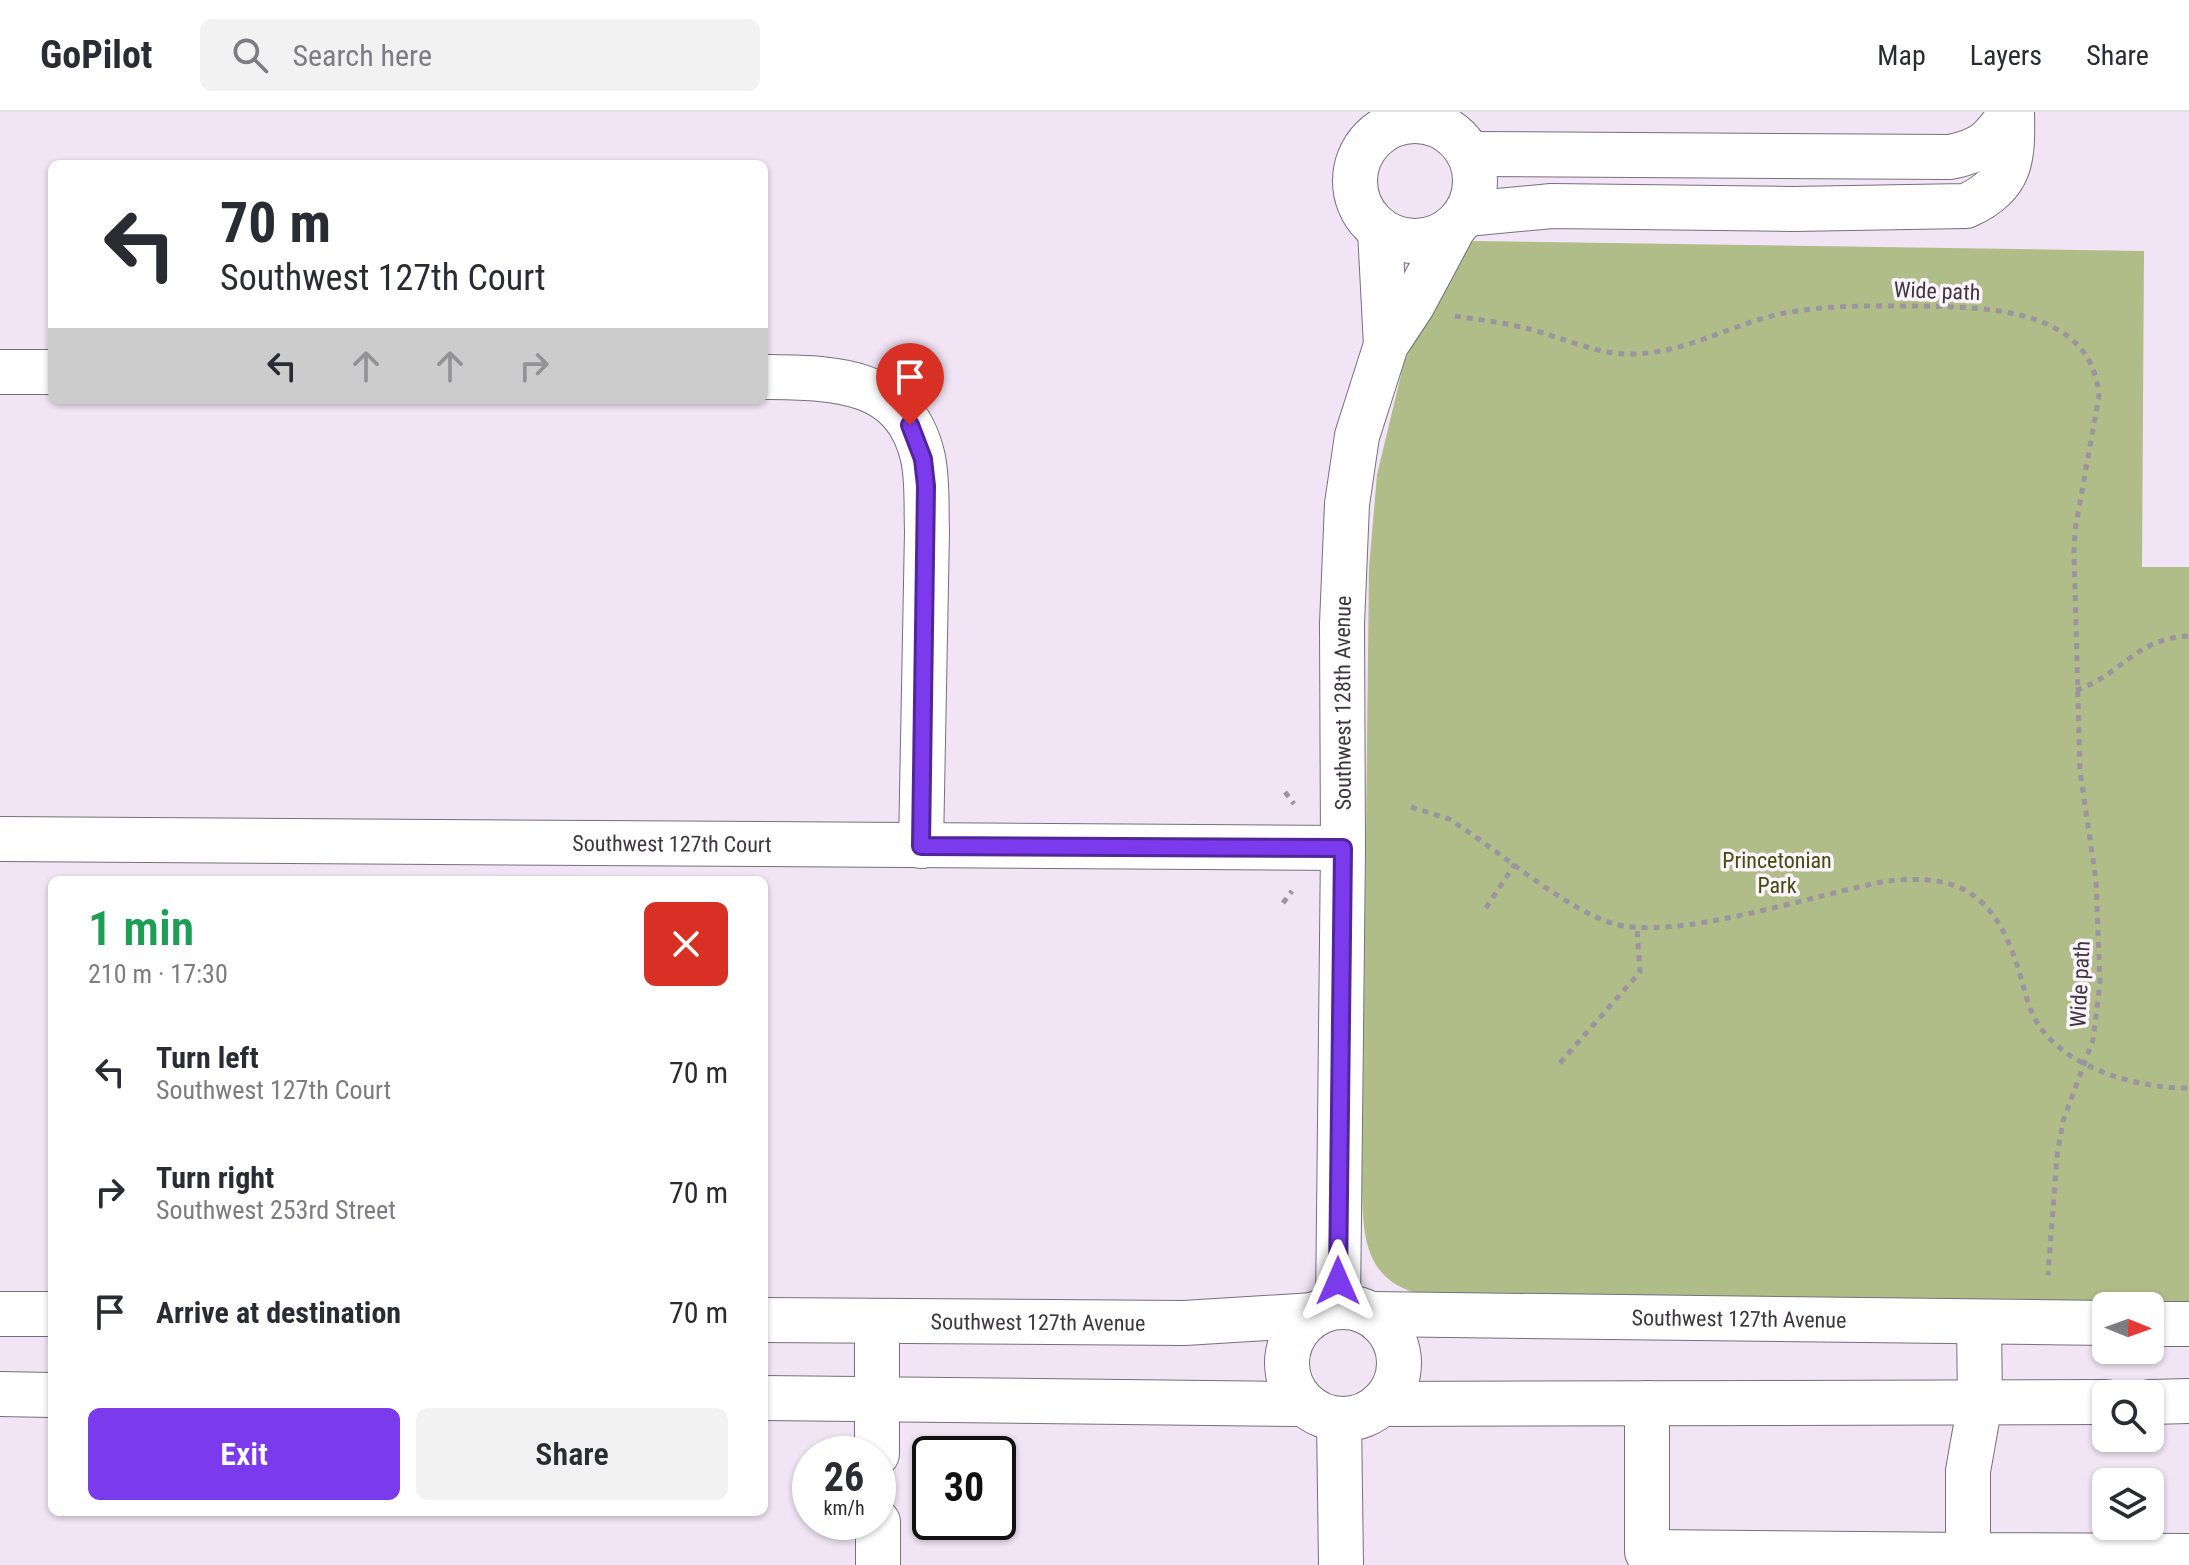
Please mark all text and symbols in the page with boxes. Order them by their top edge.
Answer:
search box [200,19,760,91]
text: GoPilot [40,33,152,77]
icon: search [228,33,272,77]
text: Search here [292,38,432,73]
text: Map [1877,39,1926,72]
text: Layers [1970,39,2042,72]
text: Share [2086,39,2149,72]
text: 70 m [220,190,331,256]
icon: left [88,192,192,296]
text: Southwest 127th Court [220,257,546,299]
street label: Wide path [1893,277,1981,305]
pin [876,343,944,425]
icon: left [260,344,304,388]
icon: ahead [344,344,388,388]
icon: ahead [428,344,472,388]
icon: right [512,344,556,388]
icon: arrive [888,355,932,399]
street label: Southwest 128th Avenue [1329,595,1356,810]
street label: Southwest 127th Court [572,830,772,857]
park label: Princetonian Park [1722,848,1832,898]
text: 1 min [88,900,194,957]
button: close [644,902,728,986]
street label: Wide path [2065,940,2095,1028]
text: 210 m · 17:30 [88,959,228,989]
text: Turn left [156,1040,259,1075]
icon: left [88,1050,132,1094]
text: 70 m [669,1055,728,1090]
text: Southwest 127th Court [156,1075,391,1105]
text: Turn right [156,1160,274,1195]
icon: right [88,1170,132,1214]
text: 70 m [669,1175,728,1210]
text: Southwest 253rd Street [156,1195,396,1225]
position arrow [1296,1239,1380,1323]
icon: arrive [88,1290,132,1334]
north arrow [2092,1292,2164,1364]
map controls [2092,1292,2164,1540]
text: Arrive at destination [156,1295,401,1330]
text: 70 m [669,1295,728,1330]
street label: Southwest 127th Avenue [1631,1305,1846,1332]
street label: Southwest 127th Avenue [931,1309,1145,1335]
button: search [2092,1380,2164,1452]
button: Exit [88,1408,400,1500]
button: Share [416,1408,728,1500]
speed limit sign: 30 [912,1436,1016,1540]
text: 26 [824,1454,864,1501]
button: layers [2092,1468,2164,1540]
text: km/h [823,1496,865,1520]

